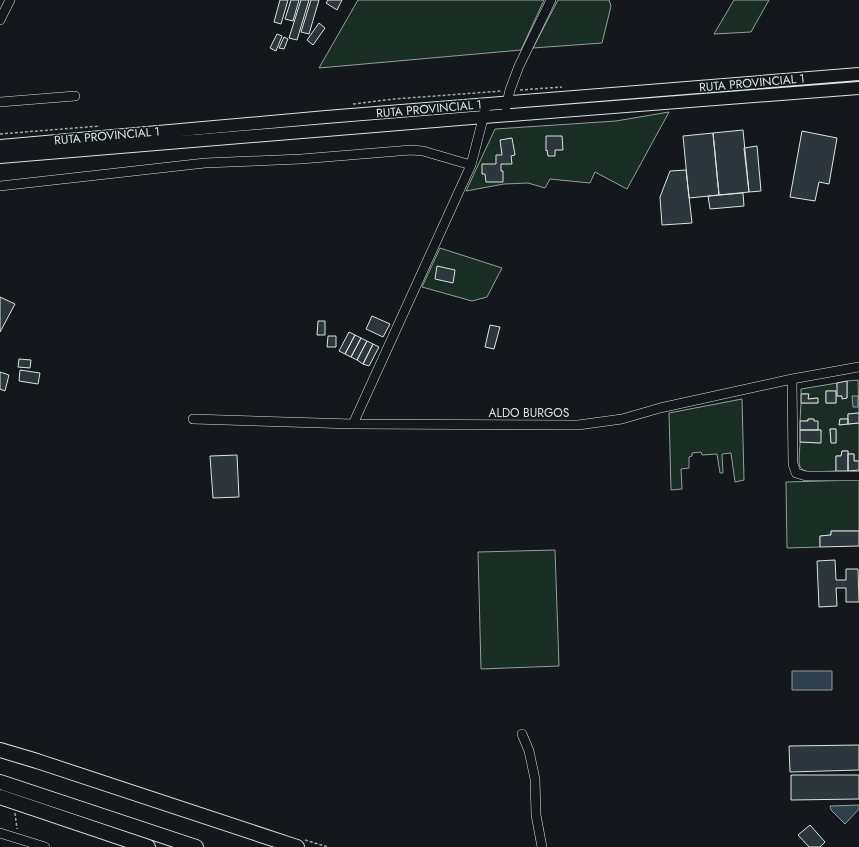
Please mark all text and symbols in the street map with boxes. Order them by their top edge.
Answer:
street label: RUTA PROVINCIAL 1 [698,69,806,97]
street label: RUTA PROVINCIAL 1 [375,95,483,123]
street label: RUTA PROVINCIAL 1 [53,122,161,150]
street label: ALDO BURGOS [489,404,570,422]

